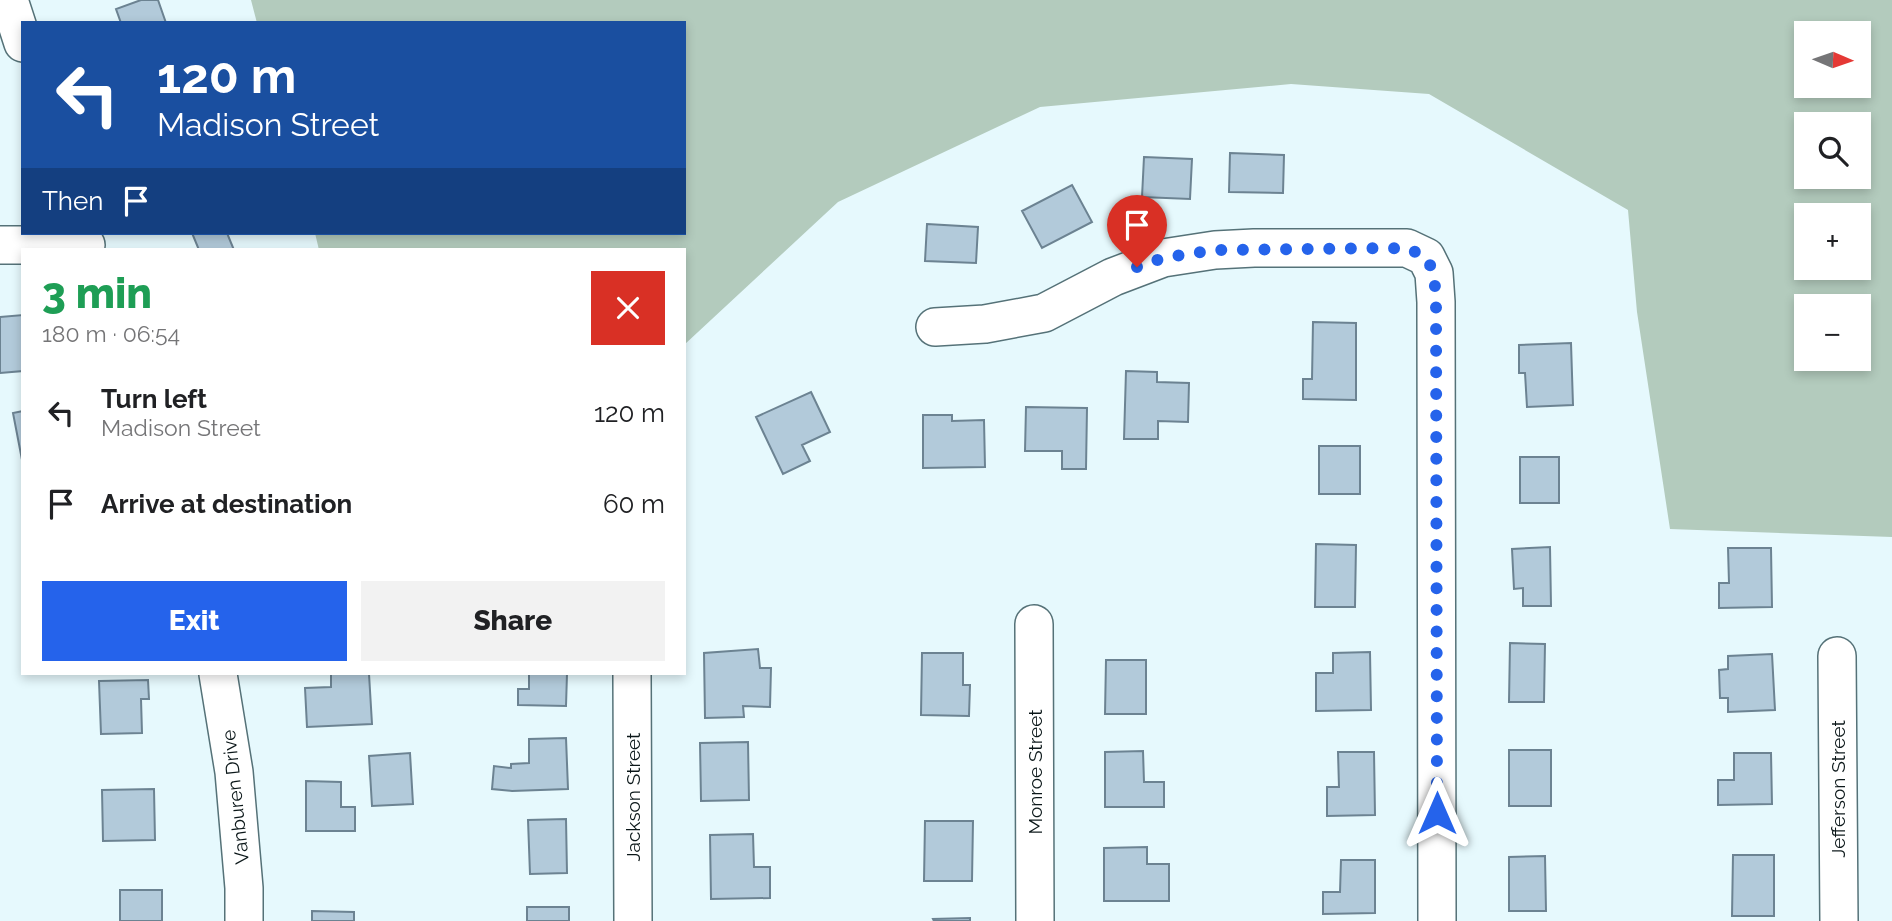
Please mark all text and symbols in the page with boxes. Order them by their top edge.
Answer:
north arrow [1794,21,1871,98]
map controls [1794,21,1871,371]
text: 120 m [157,47,296,104]
icon: left [42,49,133,140]
text: Madison Street [157,106,379,143]
button: search [1794,112,1871,189]
icon: arrive [117,182,155,220]
text: Then [42,186,103,216]
pin [1107,195,1167,267]
button: + [1794,203,1871,280]
icon: arrive [1118,206,1156,244]
text: 3 min [42,269,152,318]
button: close [591,271,665,345]
button: − [1794,294,1871,371]
text: 180 m · 06:54 [42,320,180,347]
text: Turn left [101,384,207,414]
icon: left [42,394,80,432]
text: 120 m [594,398,665,428]
text: Madison Street [101,414,261,441]
icon: arrive [42,485,80,523]
text: Arrive at destination [101,489,352,519]
text: 60 m [603,489,665,519]
button: Exit [42,581,347,661]
button: Share [361,581,665,661]
street label: Monroe Street [1024,709,1046,835]
street label: Jefferson Street [1827,720,1849,858]
street label: Vanburen Drive [217,729,253,865]
street label: Jackson Street [622,732,644,861]
position arrow [1400,776,1474,850]

